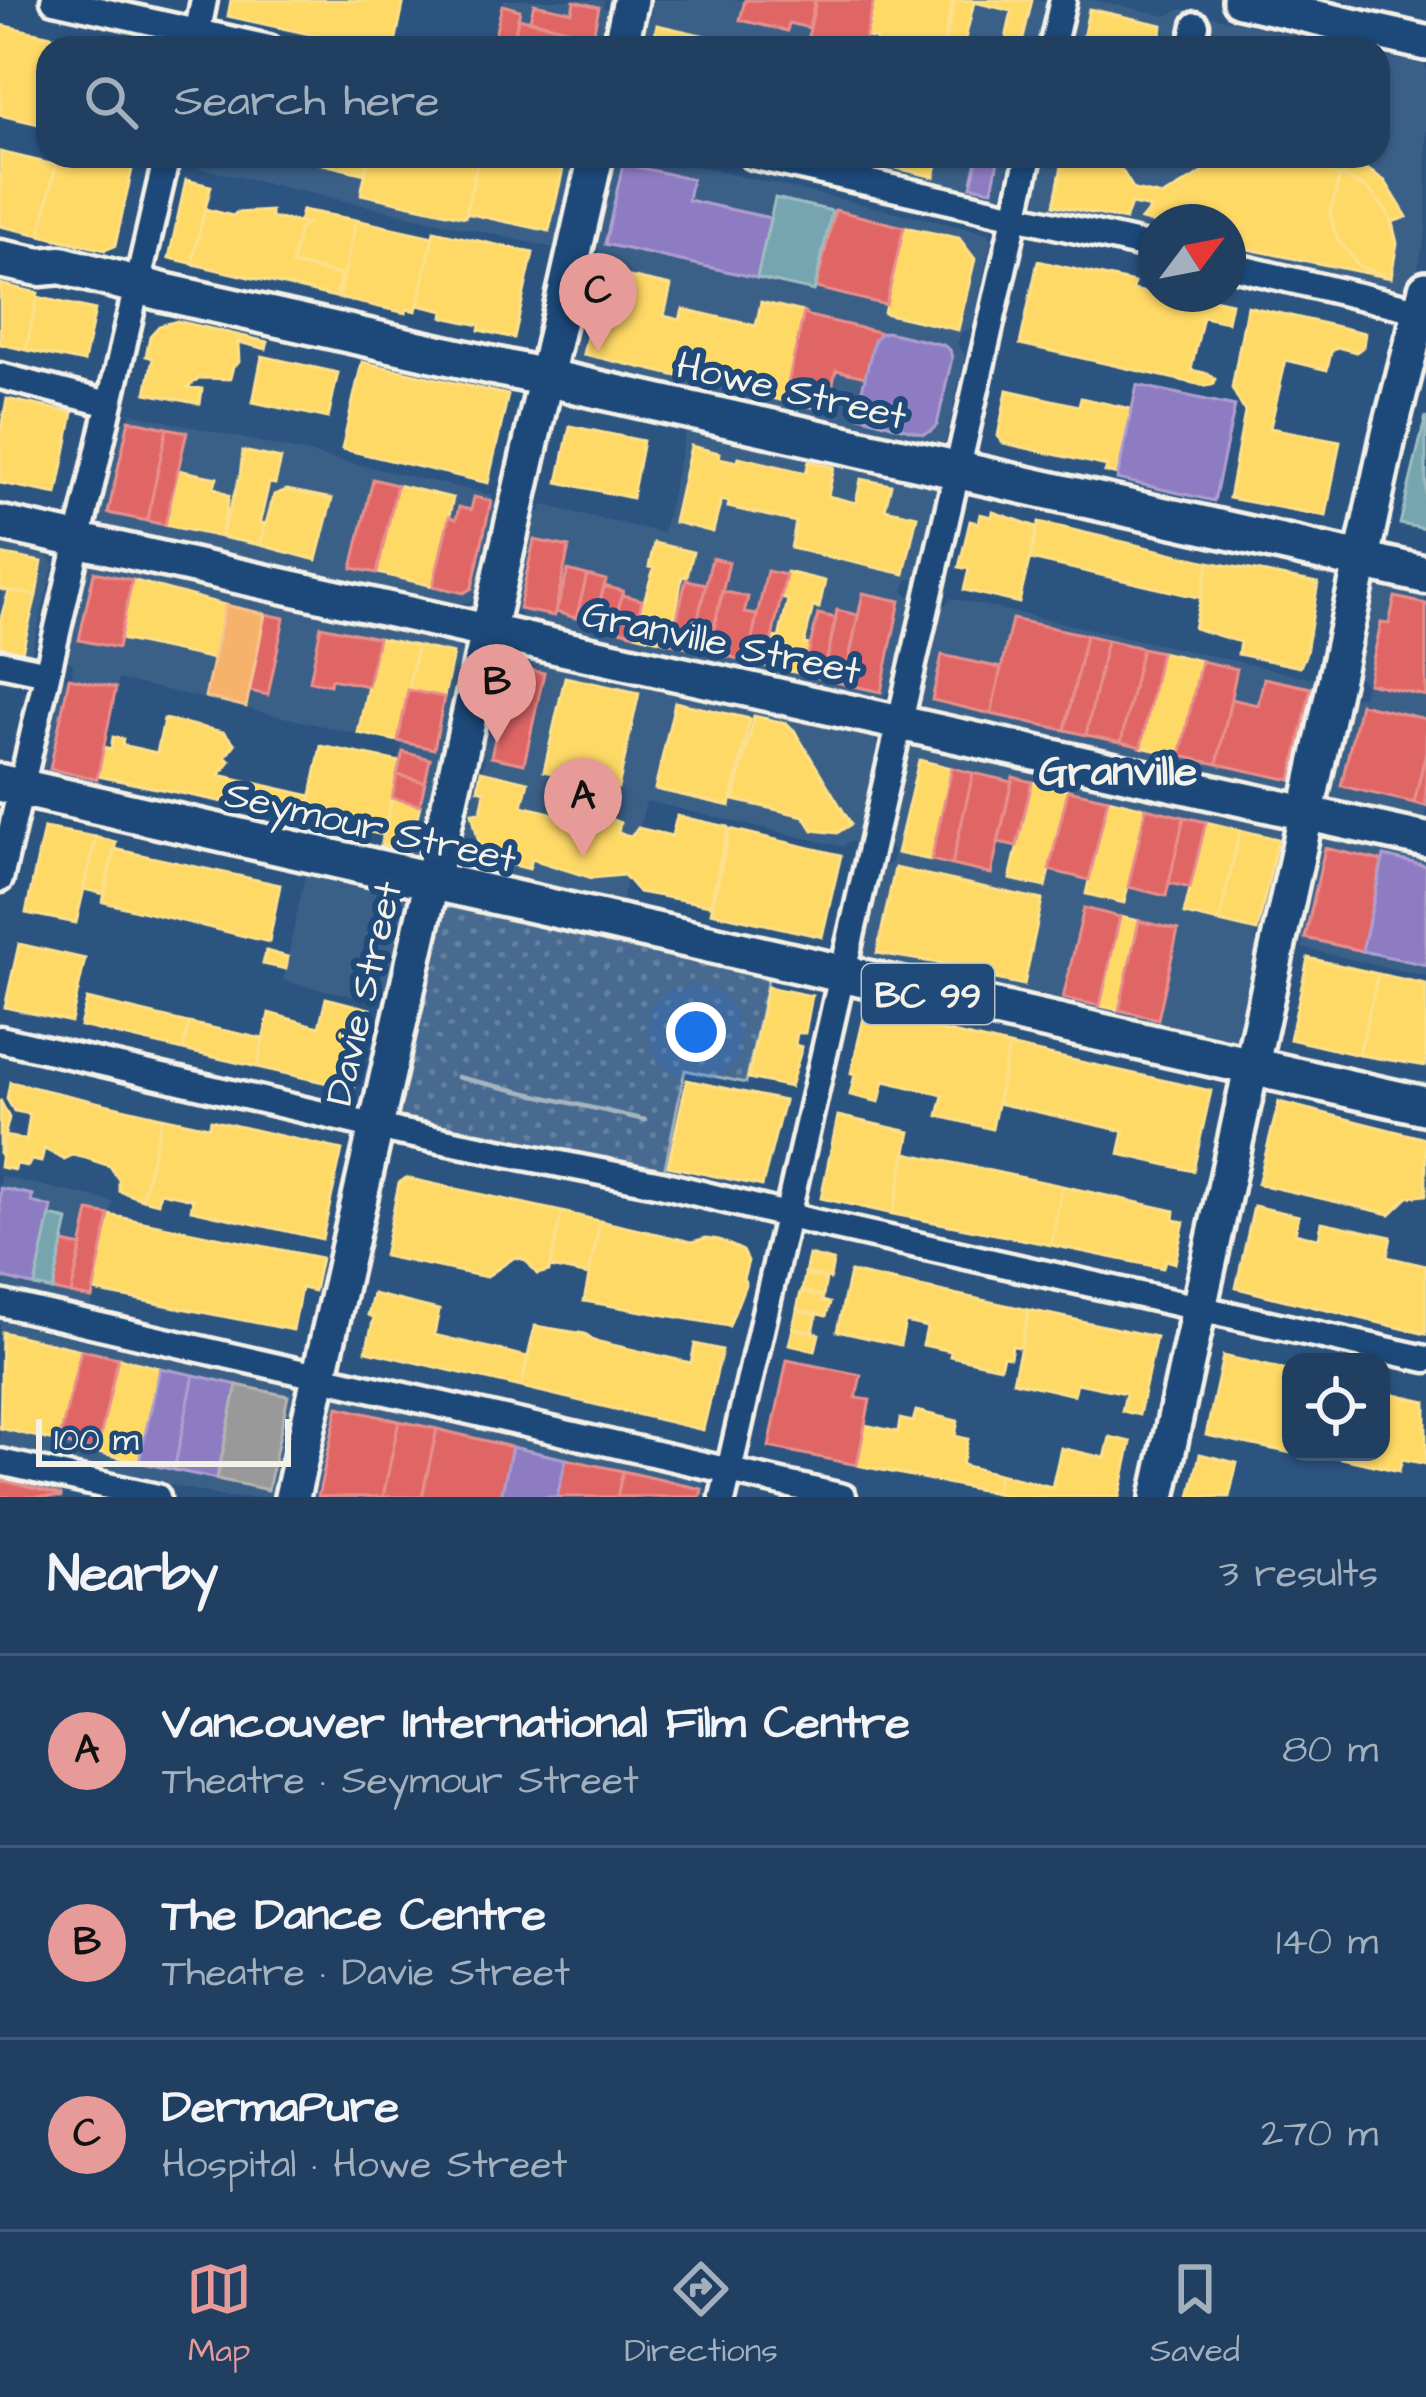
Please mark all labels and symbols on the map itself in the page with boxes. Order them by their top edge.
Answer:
north arrow [1138,204,1246,312]
pin: C [559,253,637,352]
street label: Howe Street [671,339,912,445]
street label: Granville Street [577,588,866,700]
pin: B [458,644,536,743]
district label: Granville [1039,744,1198,802]
pin: A [544,758,622,857]
street label: Seymour Street [219,768,521,889]
street label: Davie Street [313,876,417,1111]
road number: BC 99 [862,964,994,1024]
your location [666,1002,726,1062]
scale bar [36,1413,291,1466]

